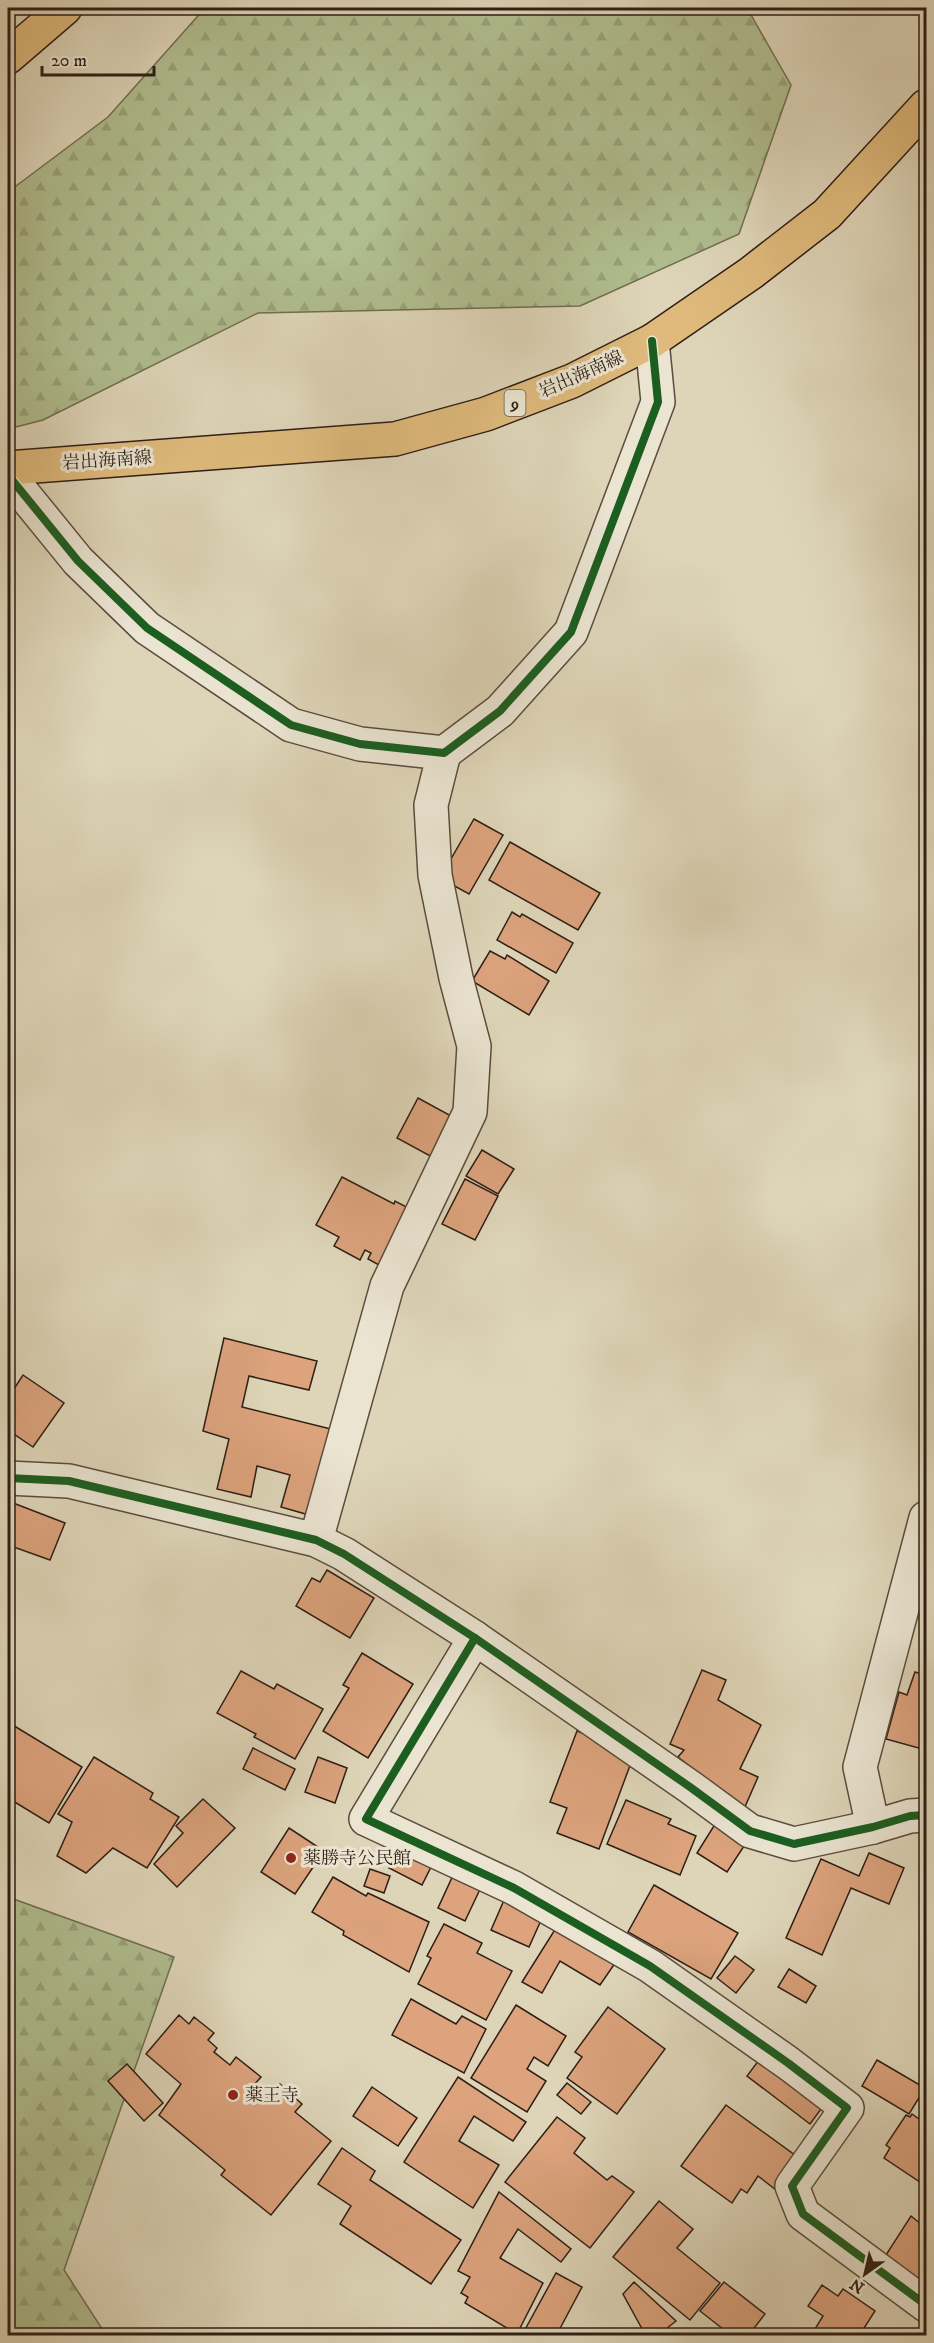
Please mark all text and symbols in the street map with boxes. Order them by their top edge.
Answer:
scale bar [42,39,154,77]
text: 20 m [51,50,87,72]
street label: 岩出海南線 [536,347,627,403]
road number: 9 [504,390,526,416]
street label: 岩出海南線 [61,447,153,475]
place label: 薬勝寺公民館 [303,1848,411,1870]
marker: 薬勝寺公民館 [284,1851,298,1865]
place label: 薬王寺 [245,2085,299,2107]
marker: 薬王寺 [226,2088,240,2102]
north arrow [835,2244,895,2304]
text: N [846,2274,868,2298]

